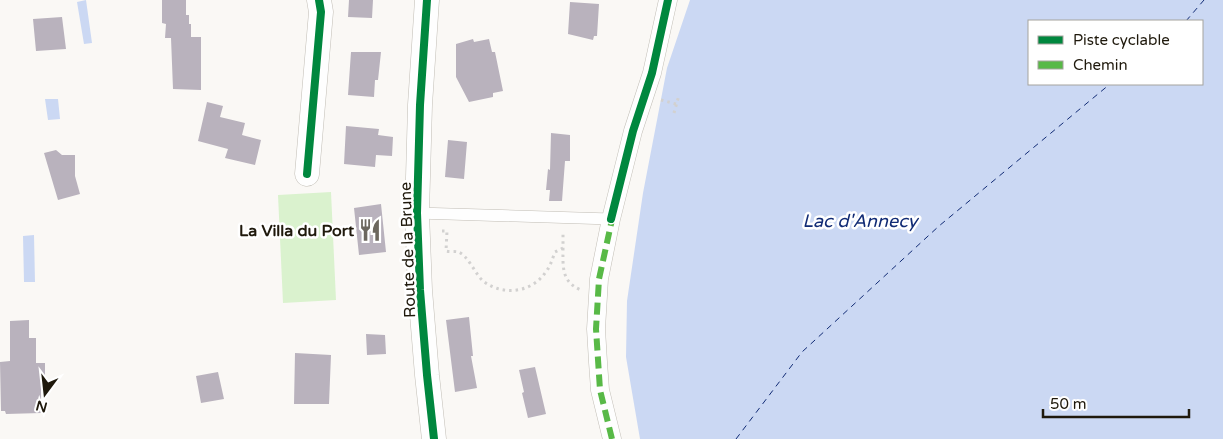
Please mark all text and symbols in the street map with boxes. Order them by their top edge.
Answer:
legend [1028,20,1203,85]
text: Piste cyclable [1073,31,1170,49]
text: Chemin [1073,56,1128,74]
street label: Route de la Brune [396,182,420,318]
water label: Lac d'Annecy [803,210,920,232]
restaurant icon: La Villa du Port [357,217,383,243]
place label: La Villa du Port [239,221,355,241]
north arrow [20,369,70,419]
scale bar [1043,386,1189,418]
text: 50 m [1050,395,1087,413]
text: N [34,396,49,416]

